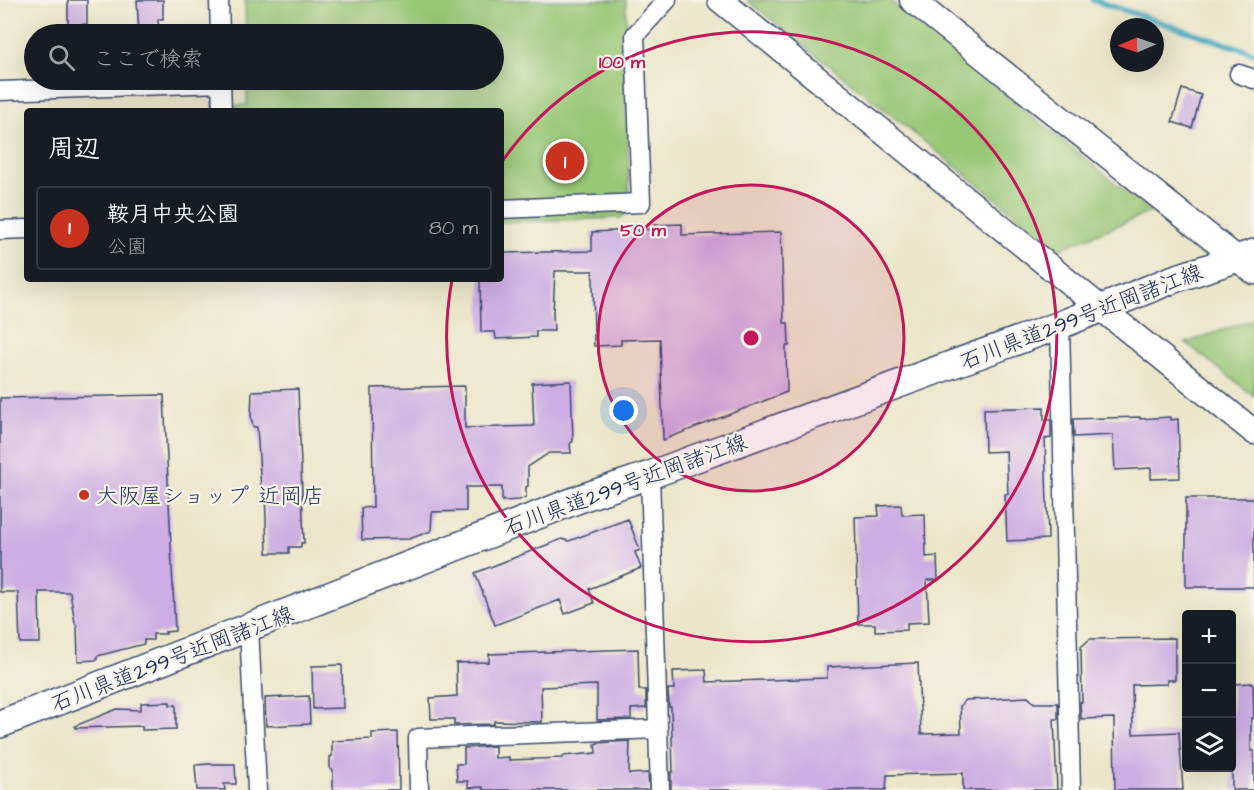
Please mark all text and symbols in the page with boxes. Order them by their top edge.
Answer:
north arrow [1110,18,1164,72]
search box [24,24,504,90]
icon: search [45,41,78,74]
text: ここで検索 [93,44,203,75]
text: 100 m [599,50,646,75]
text: 周辺 [48,131,100,167]
pin: 1 [546,138,584,184]
text: 鞍月中央公園 [107,199,239,230]
text: 1 [68,214,71,242]
text: 80 m [429,214,478,242]
text: 50 m [620,218,667,243]
text: 公園 [107,233,147,261]
street label: 石川県道299号近岡諸江線 [956,257,1207,378]
centre of rings [741,328,761,348]
your location [609,396,638,425]
street label: 石川県道299号近岡諸江線 [499,427,752,544]
place label: 大阪屋ショップ 近岡店 [96,481,324,512]
marker: 大阪屋ショップ 近岡店 [77,488,91,502]
street label: 石川県道299号近岡諸江線 [47,599,298,720]
map controls [1182,610,1236,772]
button: + [1182,610,1236,664]
button: − [1182,664,1236,718]
button: layers [1182,718,1236,772]

